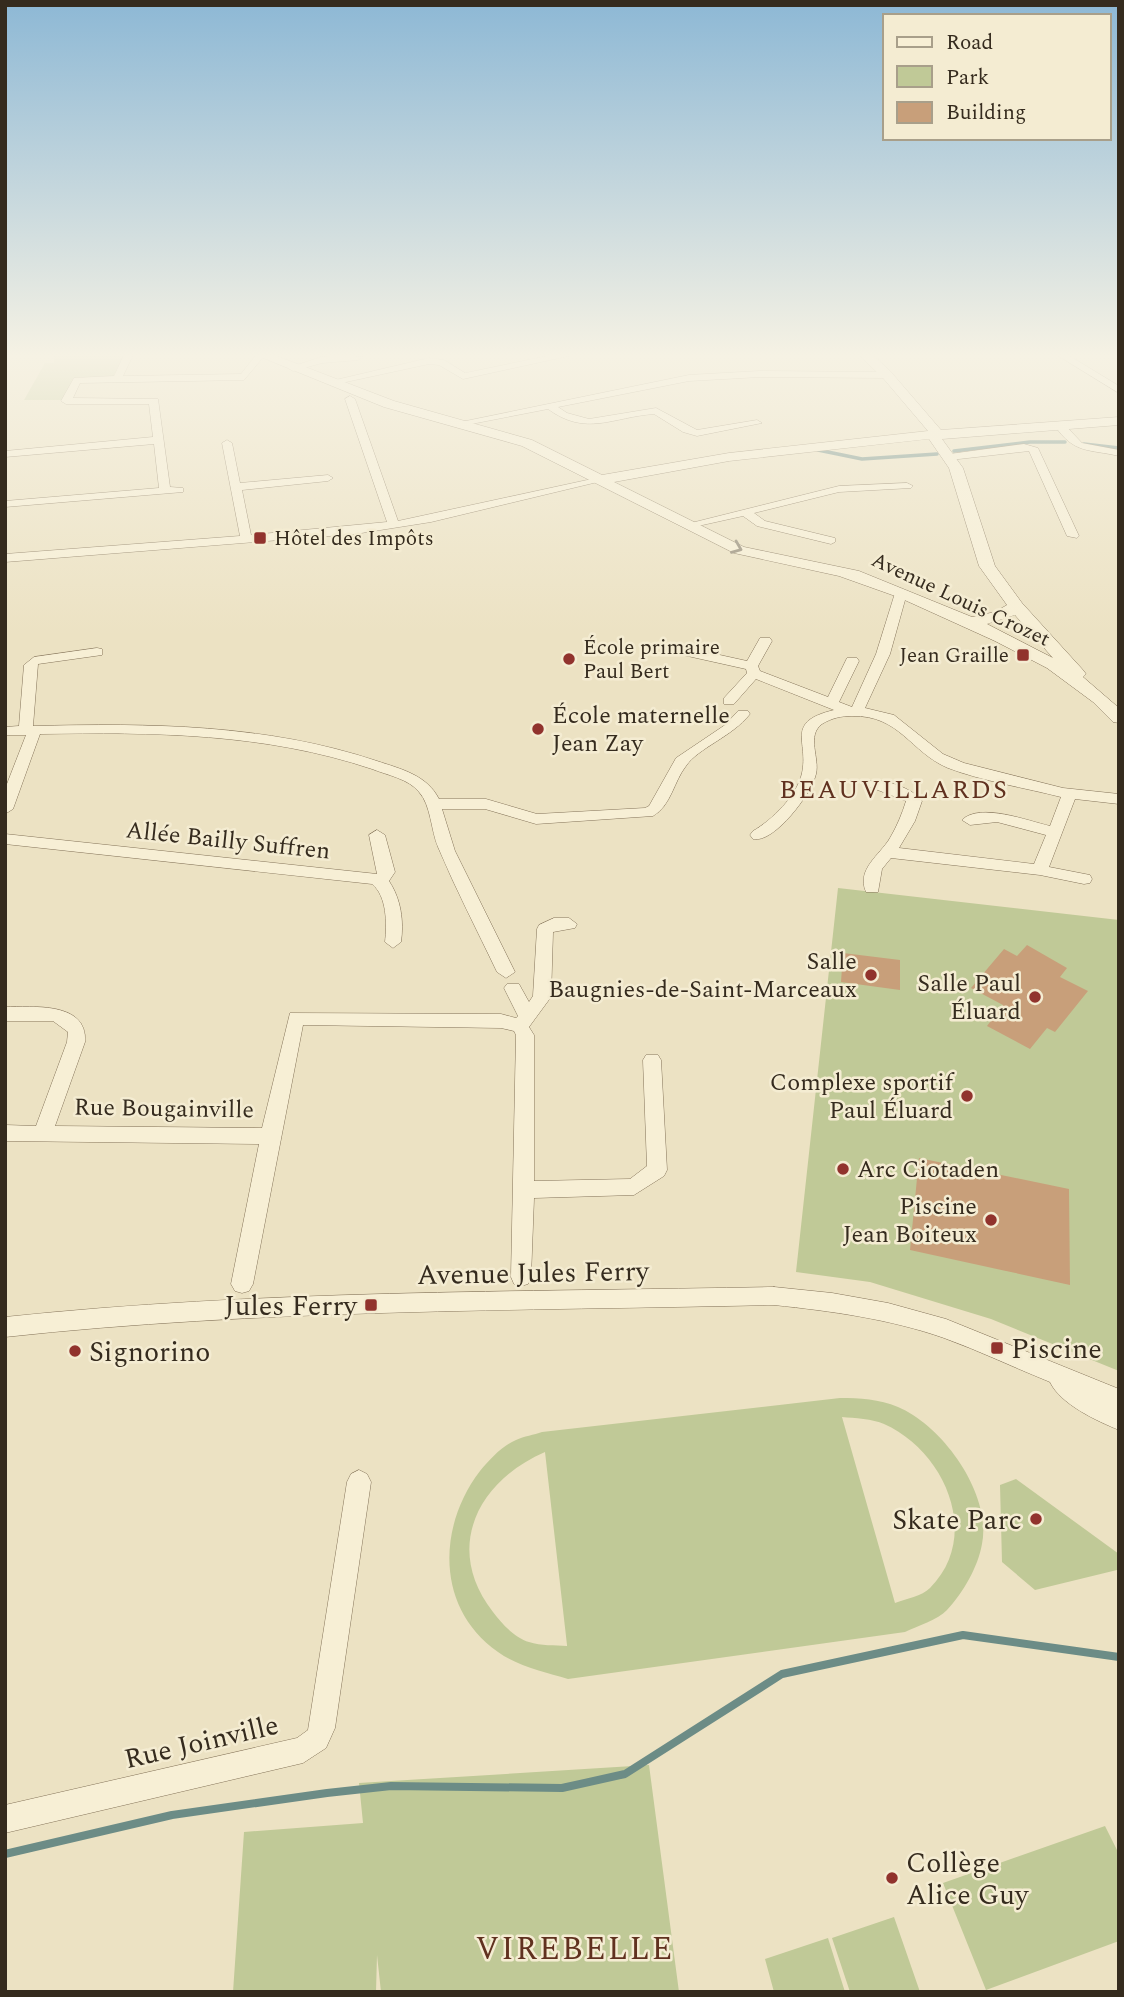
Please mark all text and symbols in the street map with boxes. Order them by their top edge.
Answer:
legend [883,14,1110,140]
text: Road [946,27,993,59]
text: Park [946,62,990,94]
text: Building [946,97,1026,129]
place label: Hôtel des Impôts [274,523,434,555]
marker: Hôtel des Impôts [252,530,268,546]
one-way arrow [730,540,743,554]
street label: Avenue Louis Crozet [866,544,1055,655]
place label: École primaire Paul Bert [583,632,720,688]
place label: Jean Graille [899,640,1009,672]
marker: Jean Graille [1015,647,1031,663]
marker: École primaire Paul Bert [561,651,577,667]
place label: École maternelle Jean Zay [552,698,730,762]
marker: École maternelle Jean Zay [530,721,546,737]
district label: BEAUVILLARDS [779,770,1009,810]
street label: Allée Bailly Suffren [124,812,332,870]
place label: Salle Baugnies-de-Saint-Marceaux [548,944,857,1008]
place label: Salle Paul Éluard [917,966,1021,1030]
marker: Salle Baugnies-de-Saint-Marceaux [863,967,879,983]
marker: Salle Paul Éluard [1027,989,1043,1005]
place label: Complexe sportif Paul Éluard [770,1065,955,1129]
marker: Complexe sportif Paul Éluard [959,1088,975,1104]
street label: Rue Bougainville [74,1089,254,1129]
place label: Arc Ciotaden [857,1152,999,1188]
marker: Arc Ciotaden [835,1161,851,1177]
place label: Piscine Jean Boiteux [843,1189,977,1253]
marker: Piscine Jean Boiteux [983,1212,999,1228]
street label: Avenue Jules Ferry [417,1250,651,1297]
place label: Jules Ferry [224,1285,359,1328]
marker: Jules Ferry [363,1297,379,1313]
place label: Piscine [1011,1328,1102,1371]
place label: Signorino [89,1331,210,1374]
marker: Piscine [989,1340,1005,1356]
marker: Signorino [67,1343,83,1359]
place label: Skate Parc [892,1499,1022,1542]
marker: Skate Parc [1028,1511,1044,1527]
street label: Rue Joinville [120,1704,283,1781]
place label: Collège Alice Guy [906,1842,1030,1917]
marker: Collège Alice Guy [884,1870,900,1886]
district label: VIREBELLE [476,1925,674,1974]

